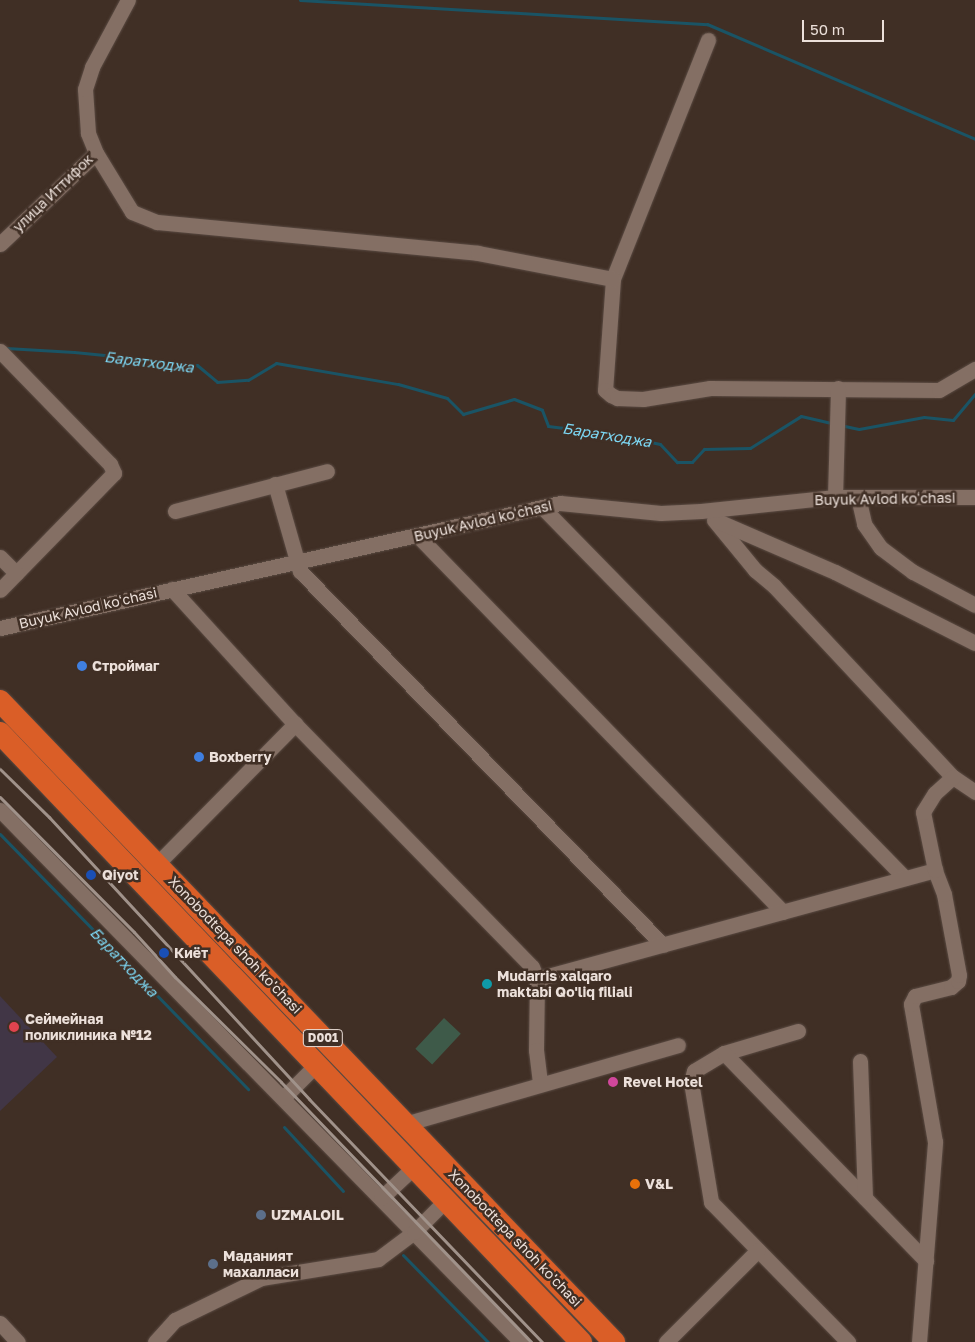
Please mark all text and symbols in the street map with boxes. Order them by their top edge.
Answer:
scale bar [805,10,888,42]
text: 50 m [810,20,845,38]
street label: улица Иттифок [10,151,96,235]
water label: Баратходжа [103,348,195,376]
water label: Баратходжа [561,419,653,451]
street label: Buyuk Avlod koʻchasi [814,489,956,509]
street label: Buyuk Avlod koʻchasi [412,497,554,545]
street label: Buyuk Avlod koʻchasi [17,584,159,632]
place label: Строймаг [92,658,159,674]
marker: Строймаг [76,660,88,672]
place label: Boxberry [209,749,272,765]
marker: Boxberry [193,751,205,763]
place label: Qiyot [102,867,139,883]
marker: Qiyot [84,868,98,882]
street label: Xonobodtepa shoh ko'chasi [165,873,305,1017]
water label: Баратходжа [86,923,162,1001]
place label: Киёт [174,945,208,961]
marker: Киёт [158,947,170,959]
place label: Mudarris xalqaro maktabi Qo'liq filiali [497,968,633,1000]
marker: Mudarris xalqaro maktabi Qo'liq filiali [481,978,493,990]
place label: Сеймейная поликлиника №12 [25,1011,152,1044]
marker: Сеймейная поликлиника №12 [7,1020,21,1034]
road number: D001 [302,1028,344,1048]
place label: Revel Hotel [623,1074,703,1090]
marker: Revel Hotel [607,1076,619,1088]
street label: Xonobodtepa shoh ko'chasi [445,1166,585,1310]
place label: V&L [645,1176,673,1192]
marker: V&L [629,1178,641,1190]
place label: UZMALOIL [271,1207,344,1223]
marker: UZMALOIL [255,1209,267,1221]
place label: Маданият махалласи [223,1248,299,1280]
marker: Маданият махалласи [207,1258,219,1270]

